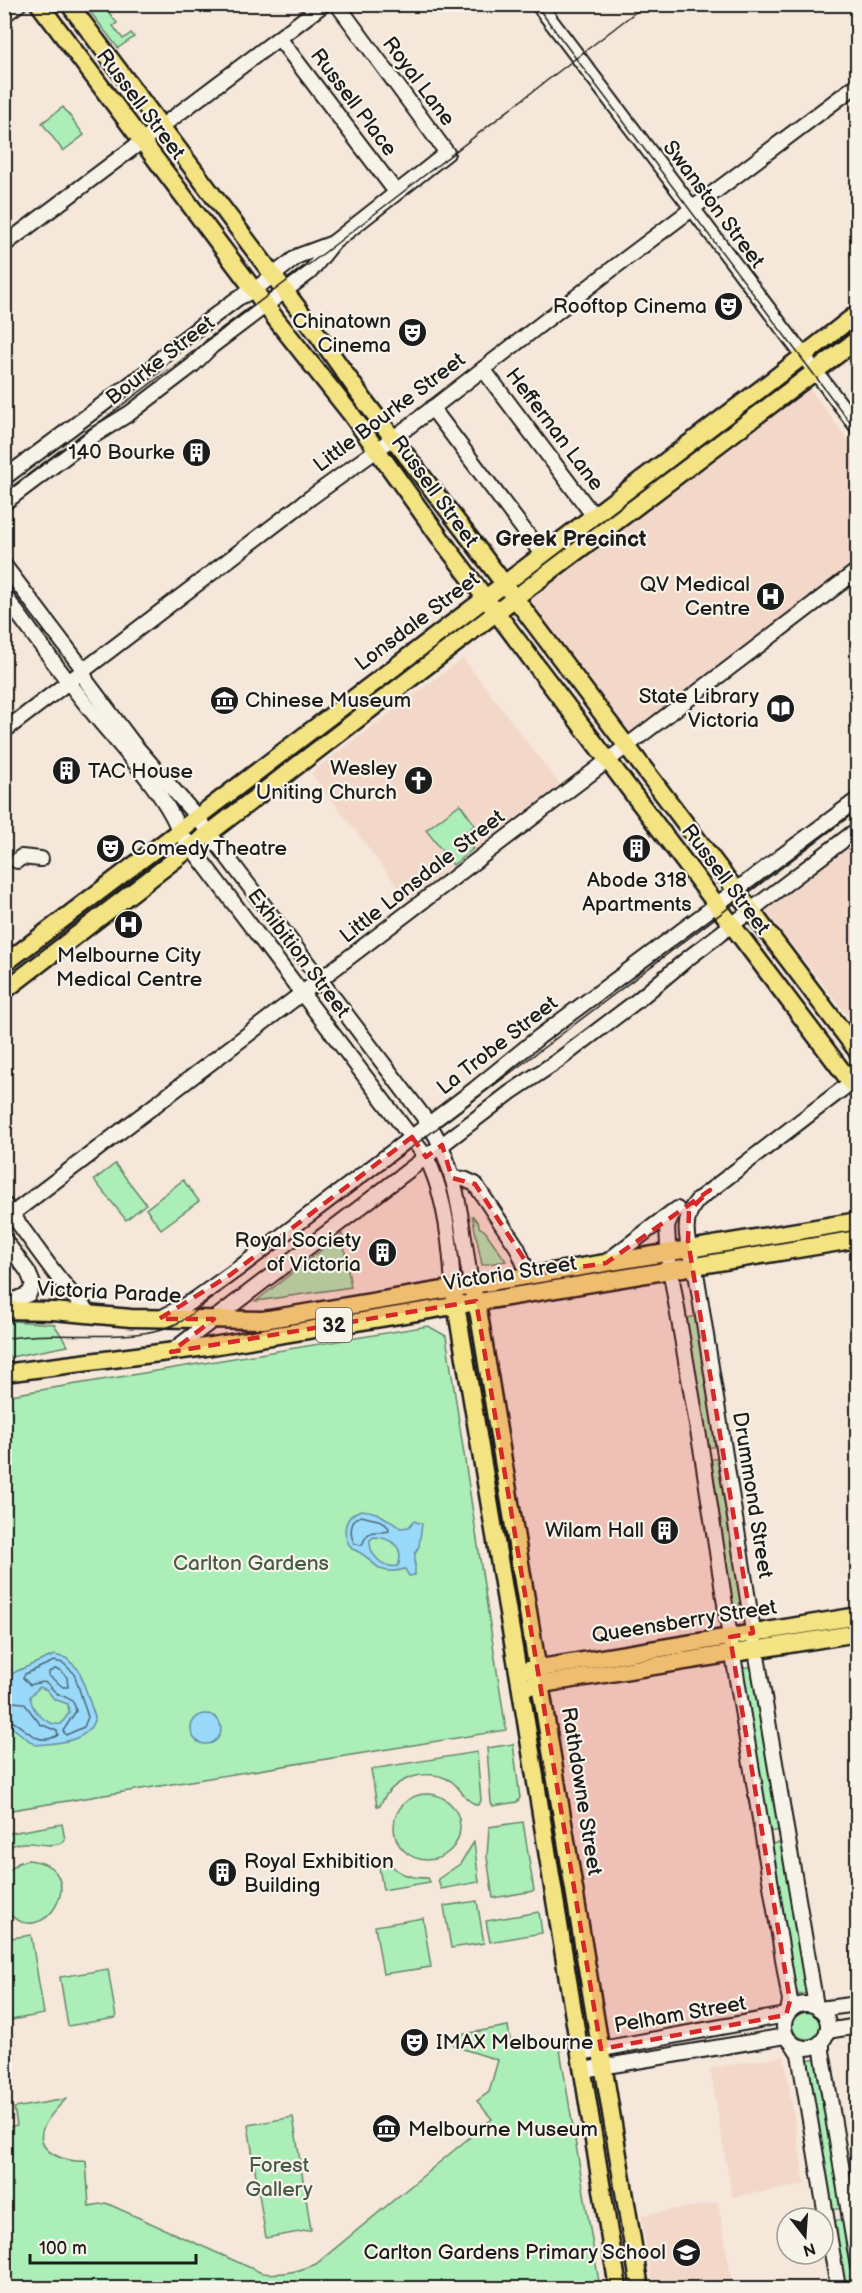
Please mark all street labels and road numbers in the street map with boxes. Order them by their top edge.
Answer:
street label: Royal Lane [377,32,460,131]
street label: Russell Street [91,44,191,165]
street label: Russell Place [305,44,402,161]
street label: Swanston Street [657,136,770,273]
street label: Bourke Street [101,310,220,410]
street label: Little Bourke Street [309,347,470,478]
street label: Heffernan Lane [500,363,609,496]
street label: Russell Street [386,430,484,553]
street label: Lonsdale Street [350,566,485,676]
street label: Little Lonsdale Street [335,804,510,948]
street label: Russell Street [676,819,776,940]
street label: Exhibition Street [242,884,356,1023]
street label: La Trobe Street [432,990,563,1100]
street label: Victoria Street [442,1251,579,1296]
street label: Victoria Parade [36,1276,182,1309]
road number: 32 [316,1308,352,1342]
street label: Drummond Street [727,1410,778,1581]
street label: Queensberry Street [590,1594,779,1648]
street label: Rathdowne Street [556,1705,607,1878]
street label: Pelham Street [612,1991,748,2038]

